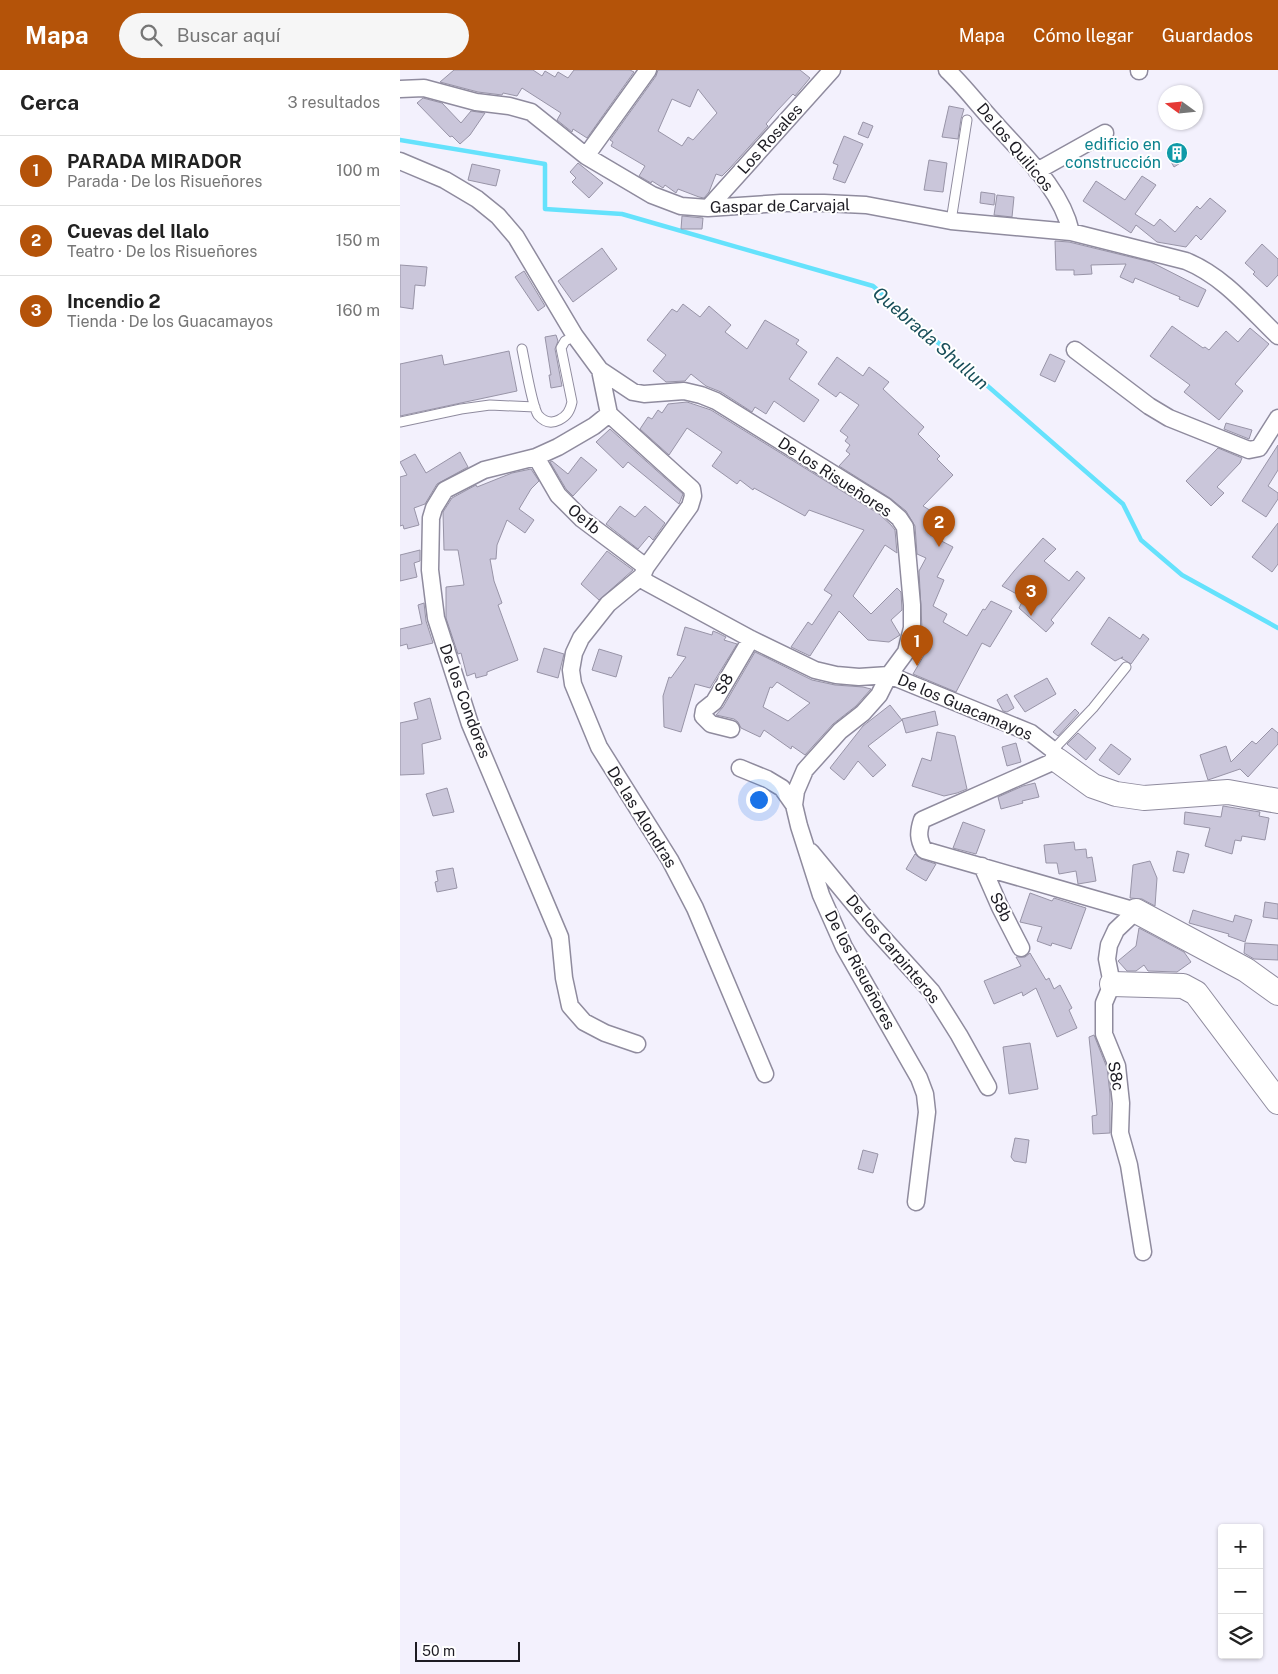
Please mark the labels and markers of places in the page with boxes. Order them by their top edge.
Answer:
place label: edificio en construcción [1065,135,1161,172]
building icon: edificio en construcción [1165,141,1189,165]
pin: 2 [923,506,955,547]
pin: 3 [1015,575,1047,616]
pin: 1 [901,625,933,666]

